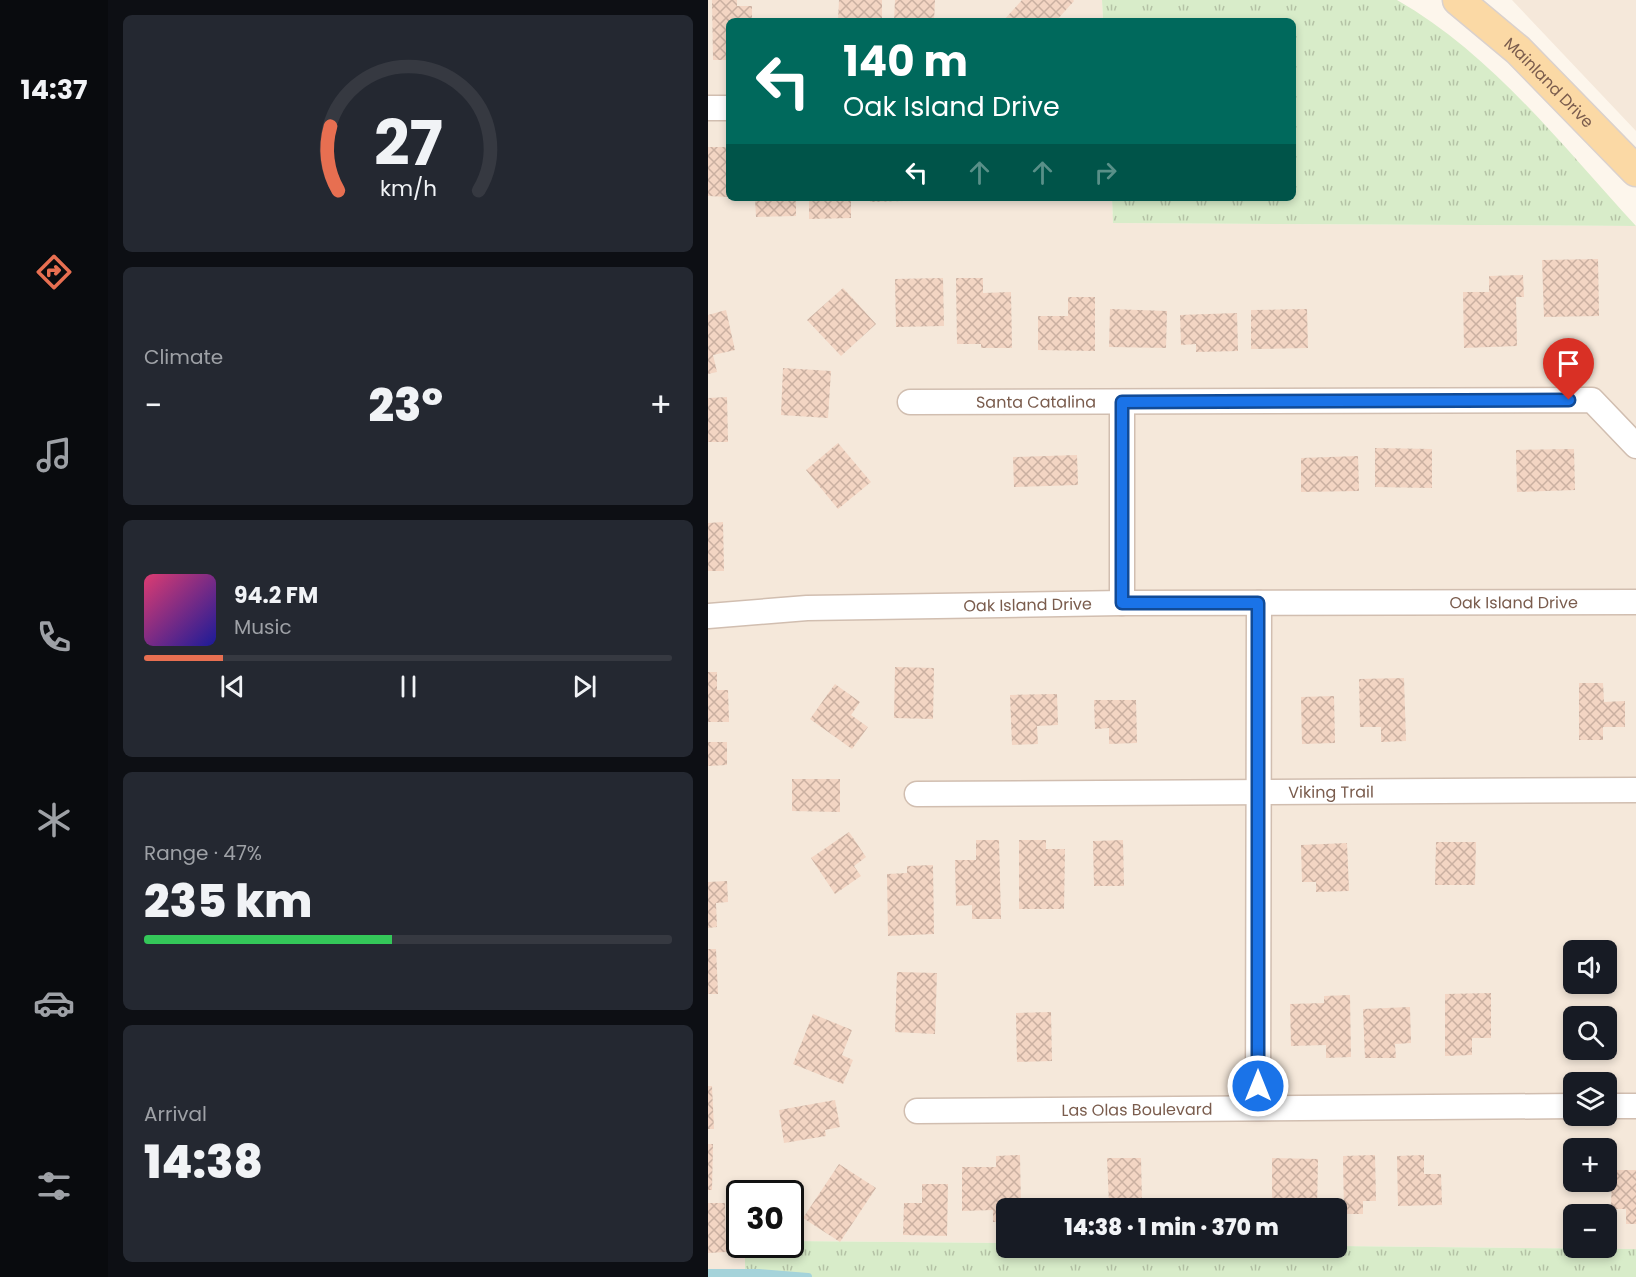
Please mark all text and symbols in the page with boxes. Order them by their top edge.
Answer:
text: 140 m [843,32,968,91]
street label: Mainland Drive [1499,32,1599,133]
icon: left [744,42,822,120]
text: 14:37 [21,71,87,108]
text: Oak Island Drive [843,88,1060,125]
text: 27 [373,99,443,187]
icon: left [900,156,933,189]
icon: ahead [963,156,996,189]
icon: ahead [1026,156,1059,189]
icon: right [1089,156,1122,189]
text: km/h [379,173,437,204]
icon: directions [33,251,75,293]
pin [1543,338,1594,400]
text: Climate [144,343,223,371]
icon: arrive [1552,347,1585,380]
text: 23° [368,374,443,437]
text: − [144,382,162,429]
text: + [649,382,672,429]
street label: Santa Catalina [976,390,1096,413]
icon: music [33,434,75,476]
text: 94.2 FM [234,580,318,611]
street label: Oak Island Drive [1449,591,1578,614]
street label: Oak Island Drive [963,592,1092,617]
text: Music [234,613,292,641]
icon: phone [33,616,75,658]
icon: previous [216,670,249,703]
icon: pause [392,670,425,703]
icon: next [568,670,601,703]
street label: Viking Trail [1288,780,1374,803]
icon: climate [33,799,75,841]
text: Range · 47% [144,839,262,867]
text: 235 km [144,870,312,933]
map controls [1563,940,1617,1258]
button: sound [1563,940,1617,994]
icon: car [33,982,75,1024]
button: search [1563,1006,1617,1060]
position arrow [1226,1054,1290,1118]
button: layers [1563,1072,1617,1126]
street label: Las Olas Boulevard [1061,1097,1213,1121]
text: Arrival [144,1100,207,1128]
text: 14:38 [144,1131,263,1194]
button: + [1563,1138,1617,1192]
icon: filters [33,1165,75,1207]
speed limit sign: 30 [726,1180,804,1258]
button: − [1563,1204,1617,1258]
text: 14:38 · 1 min · 370 m [1064,1212,1279,1243]

